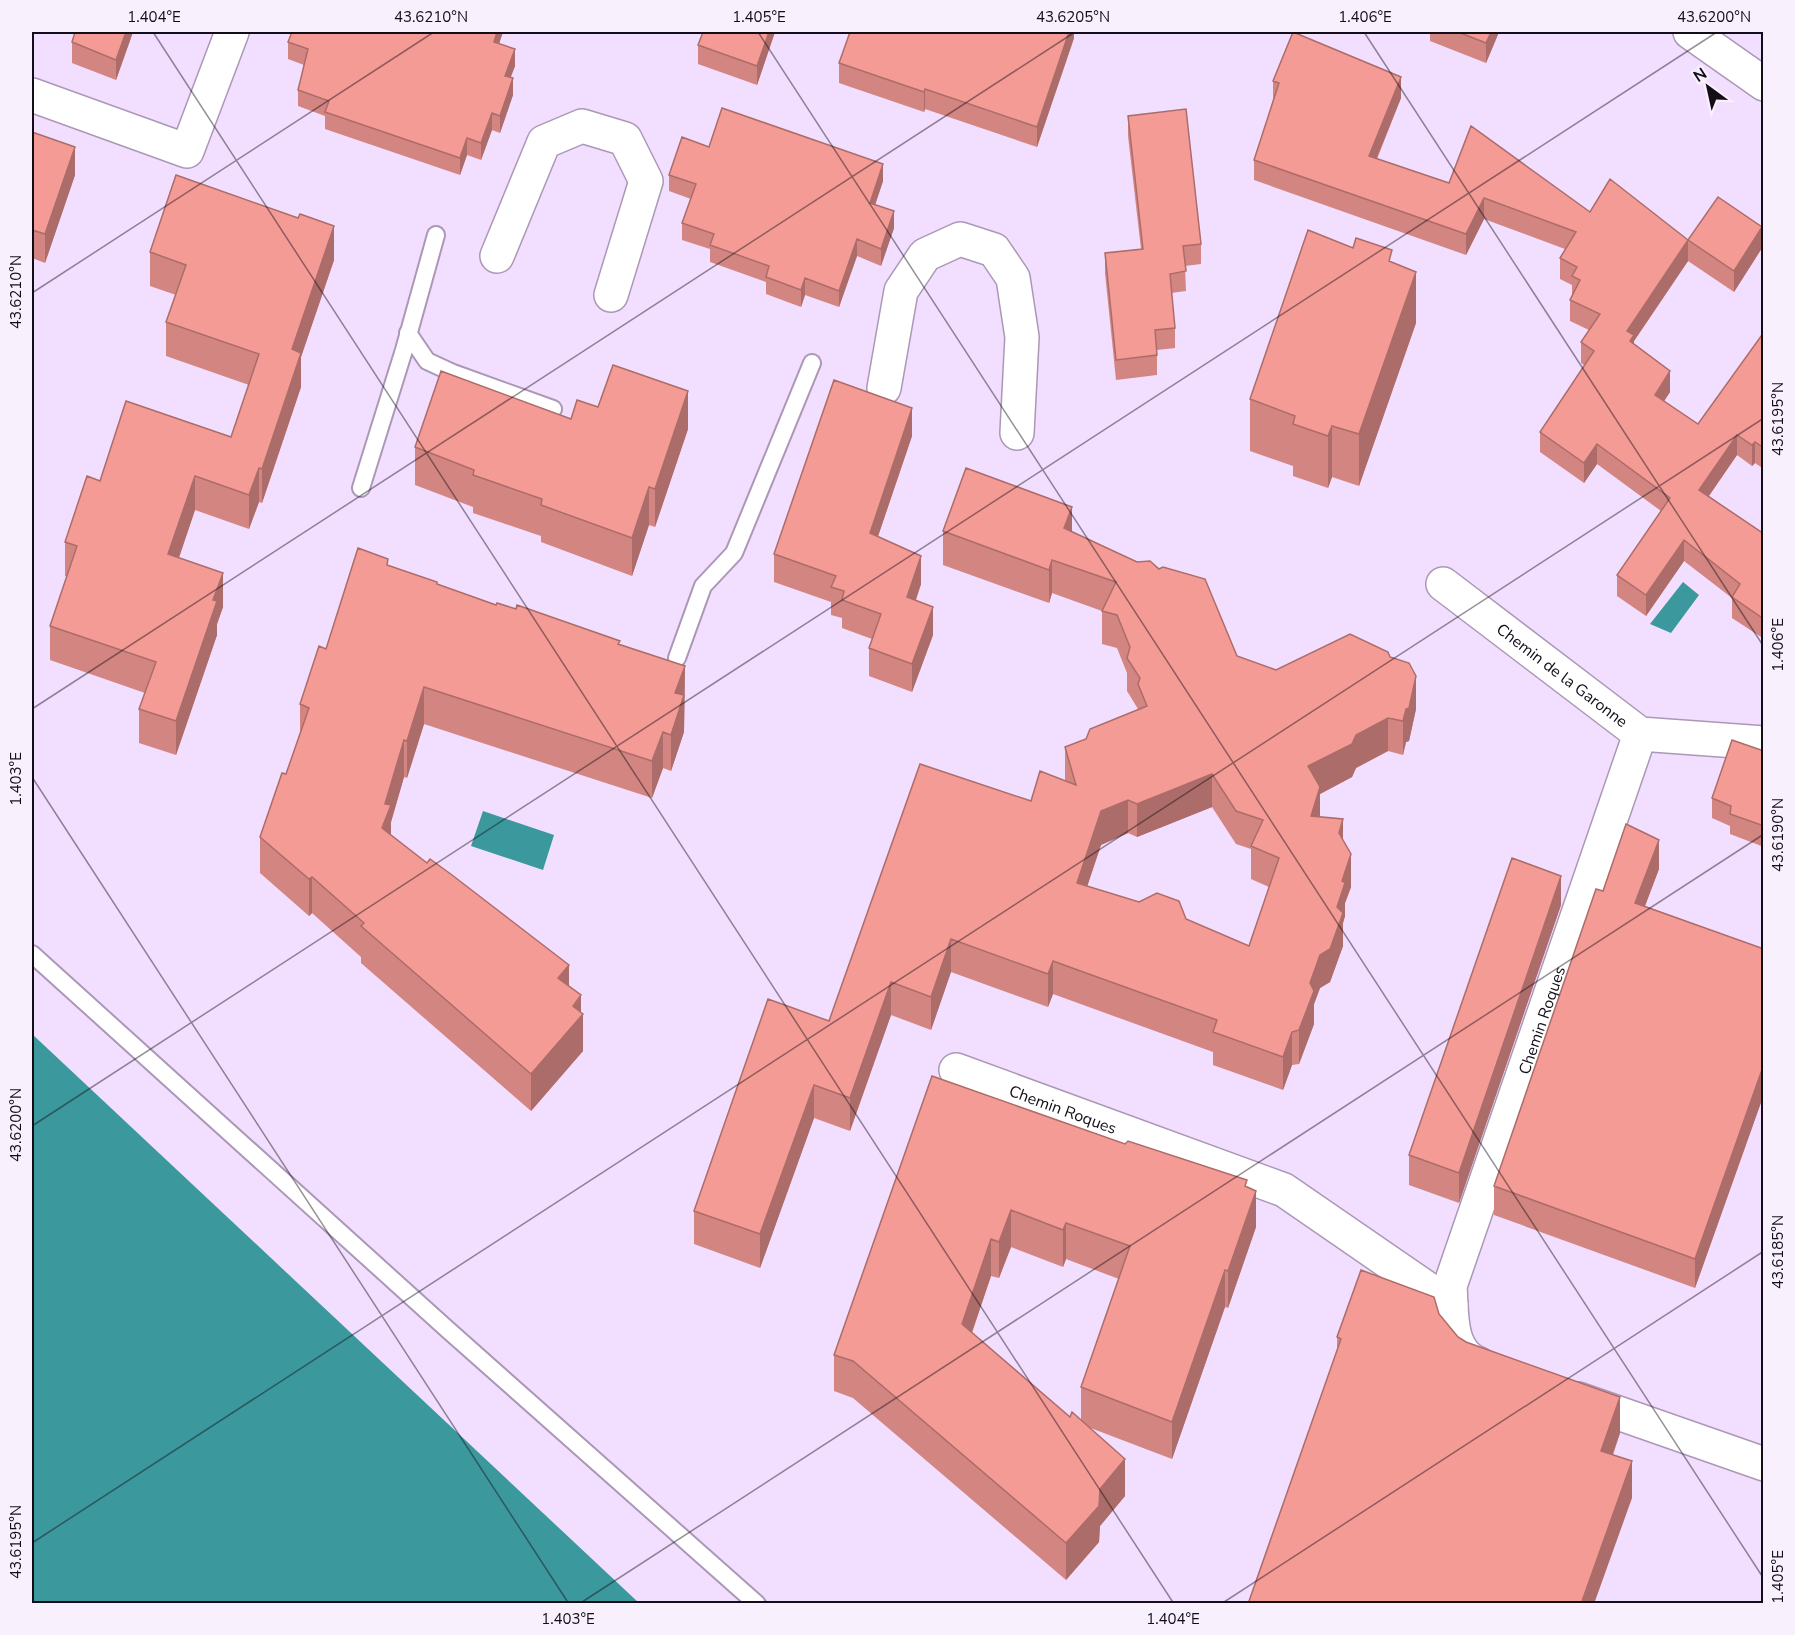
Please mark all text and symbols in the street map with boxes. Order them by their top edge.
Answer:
text: 1.404°E [127,7,181,27]
text: 43.6210°N [394,7,468,27]
text: 1.405°E [732,7,786,27]
text: 43.6205°N [1036,7,1110,27]
text: 1.406°E [1338,7,1392,27]
text: 43.6200°N [1677,7,1751,27]
north arrow [1678,57,1738,117]
text: N [1689,63,1711,88]
text: 43.6210°N [6,255,26,329]
text: 43.6195°N [1768,382,1788,456]
text: 1.406°E [1768,618,1788,672]
street label: Chemin de la Garonne [1492,619,1632,733]
text: 1.403°E [6,752,26,806]
text: 43.6190°N [1768,798,1788,872]
street label: Chemin Roques [1514,963,1571,1077]
street label: Chemin Roques [1006,1080,1120,1140]
text: 43.6200°N [6,1088,26,1162]
text: 43.6185°N [1768,1215,1788,1289]
text: 43.6195°N [6,1505,26,1579]
text: 1.405°E [1768,1550,1788,1604]
text: 1.403°E [541,1609,595,1629]
text: 1.404°E [1146,1609,1200,1629]

